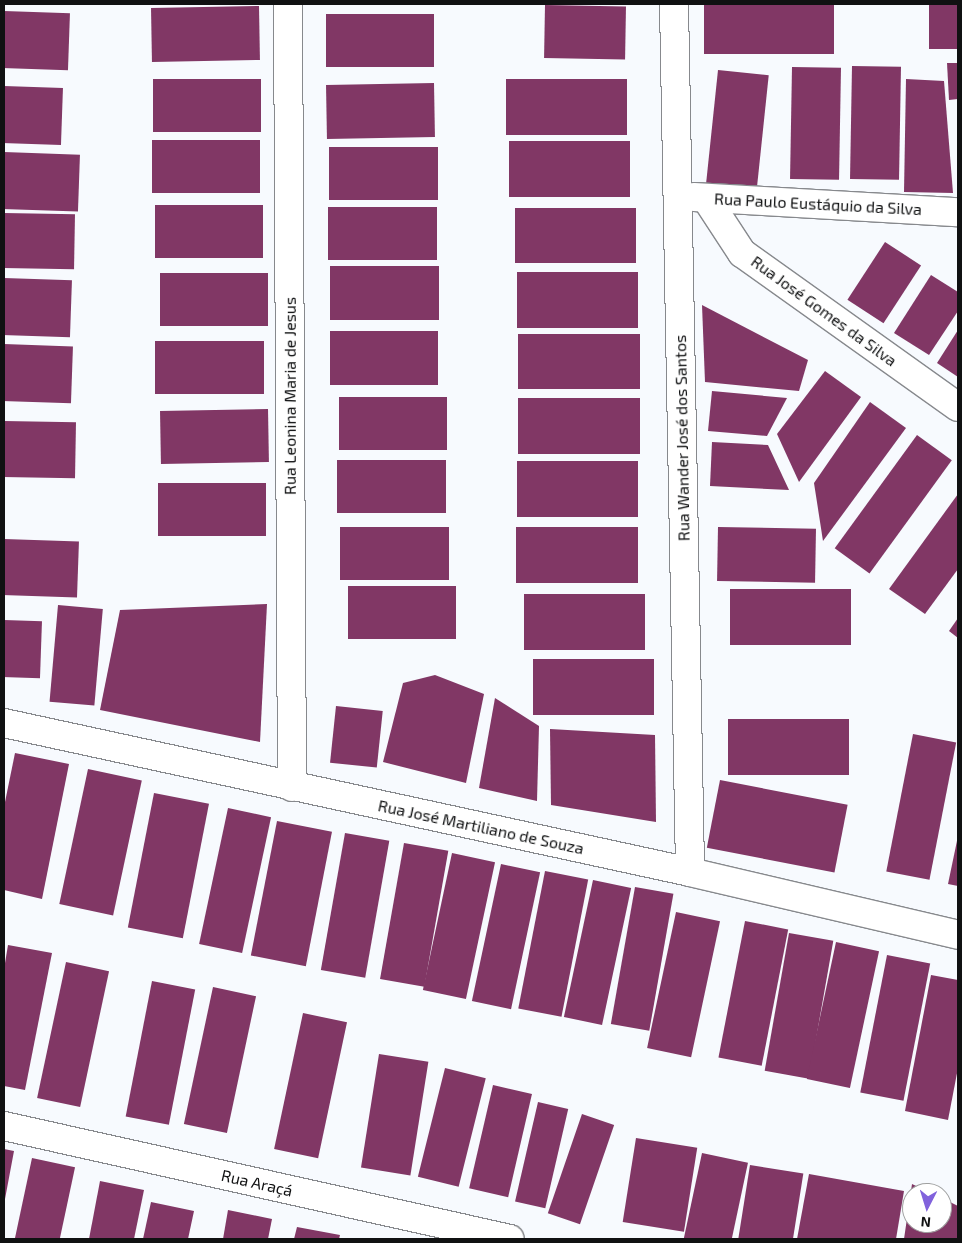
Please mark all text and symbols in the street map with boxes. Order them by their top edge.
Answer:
street label: Rua Paulo Eustáquio da Silva [714,189,922,219]
street label: Rua José Gomes da Silva [747,252,901,370]
street label: Rua Leonina Maria de Jesus [280,297,300,495]
street label: Rua Wander José dos Santos [671,334,693,542]
street label: Rua José Martiliano de Souza [376,796,586,858]
street label: Rua Araçá [219,1165,295,1201]
north arrow [902,1183,952,1233]
text: N [920,1214,932,1231]

